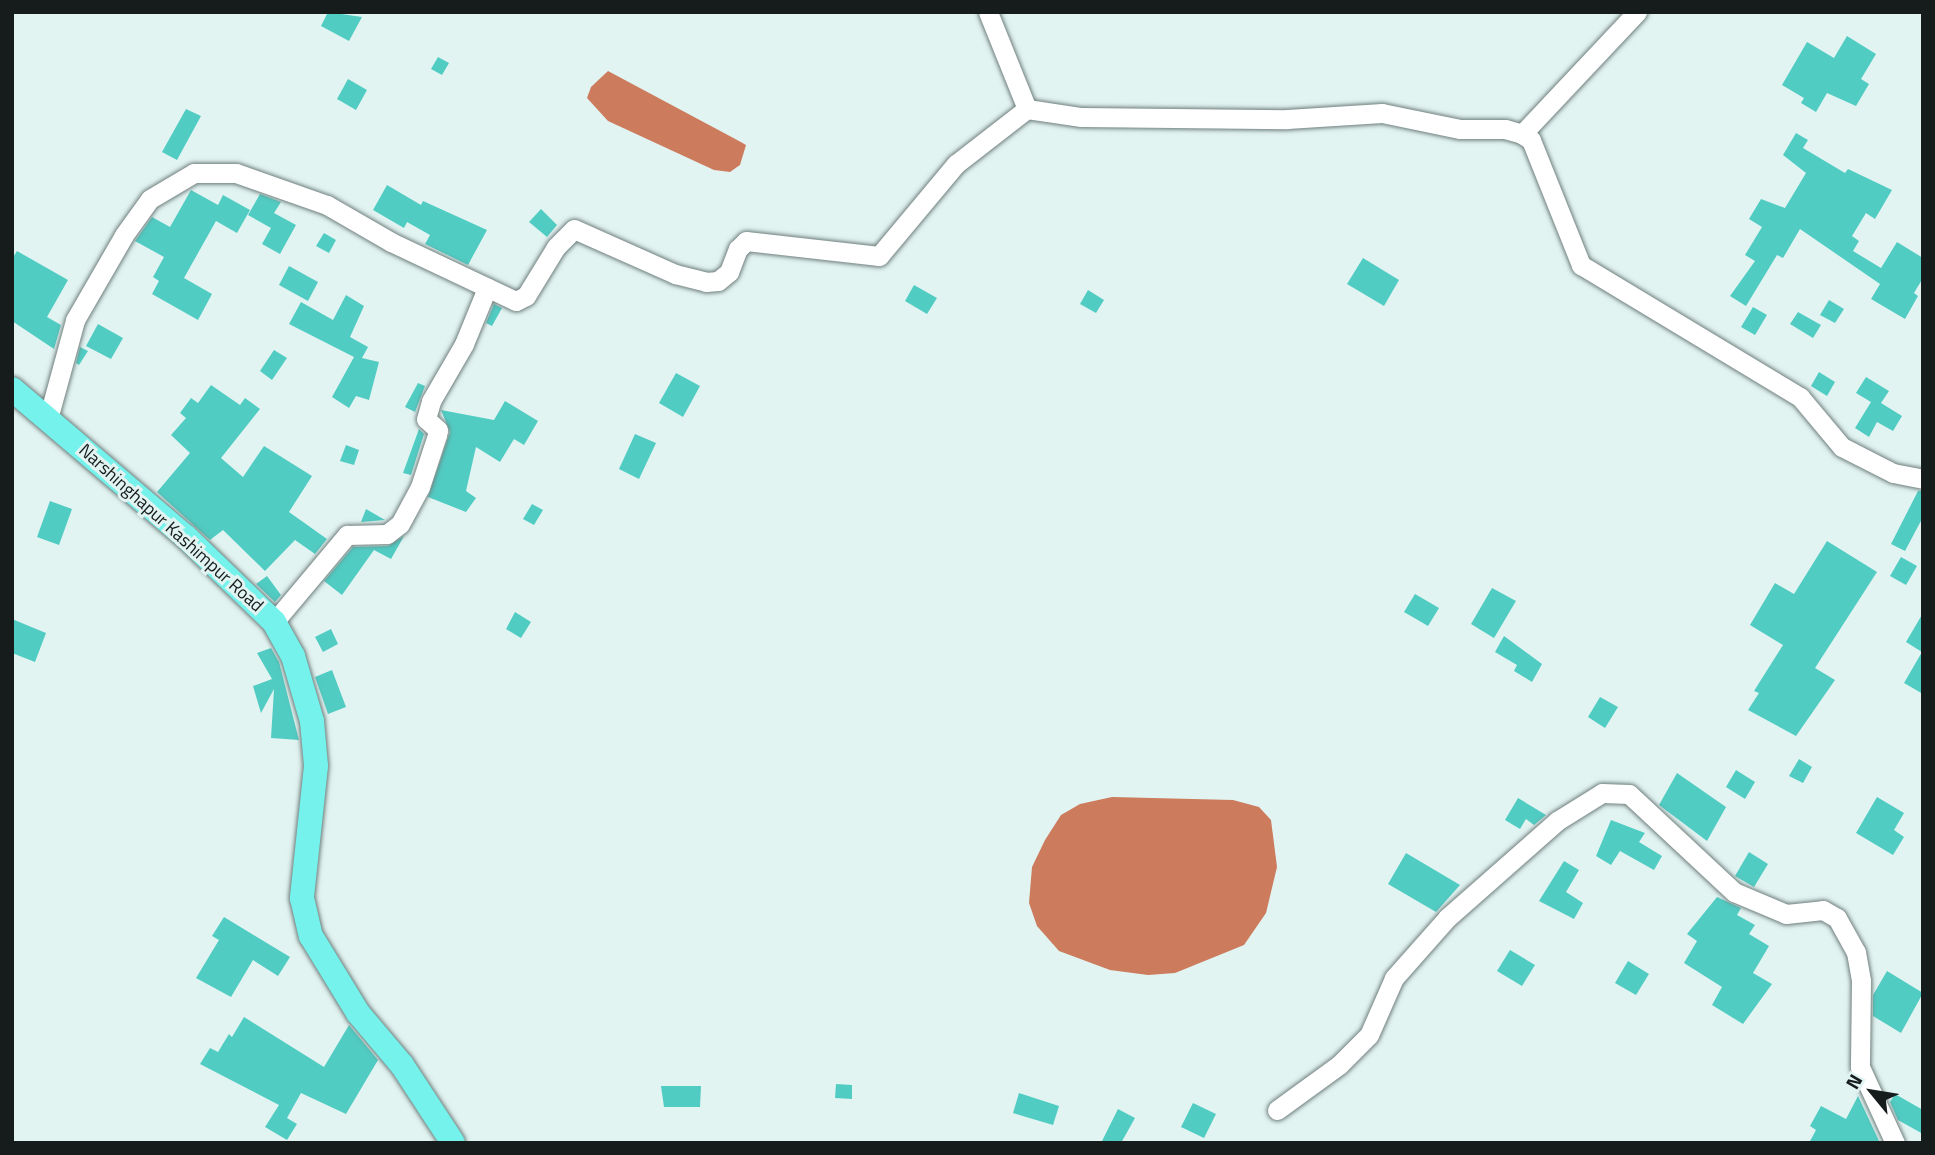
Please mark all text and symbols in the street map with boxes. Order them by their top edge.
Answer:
street label: Narshinghapur Kashimpur Road [74,439,268,617]
north arrow [1837,1057,1907,1127]
text: N [1838,1068,1869,1094]

